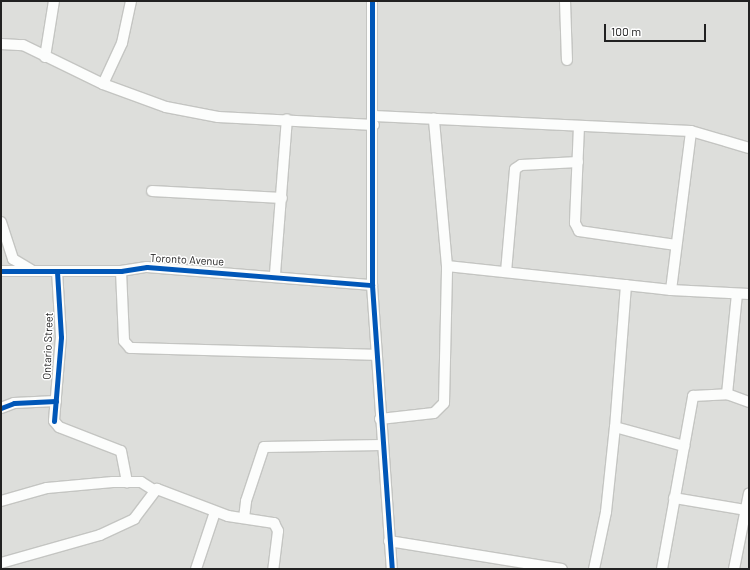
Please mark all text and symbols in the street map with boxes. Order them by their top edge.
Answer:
scale bar [606,16,708,42]
text: 100 m [611,24,641,38]
street label: Toronto Avenue [150,251,224,269]
street label: Ontario Street [40,312,56,380]

